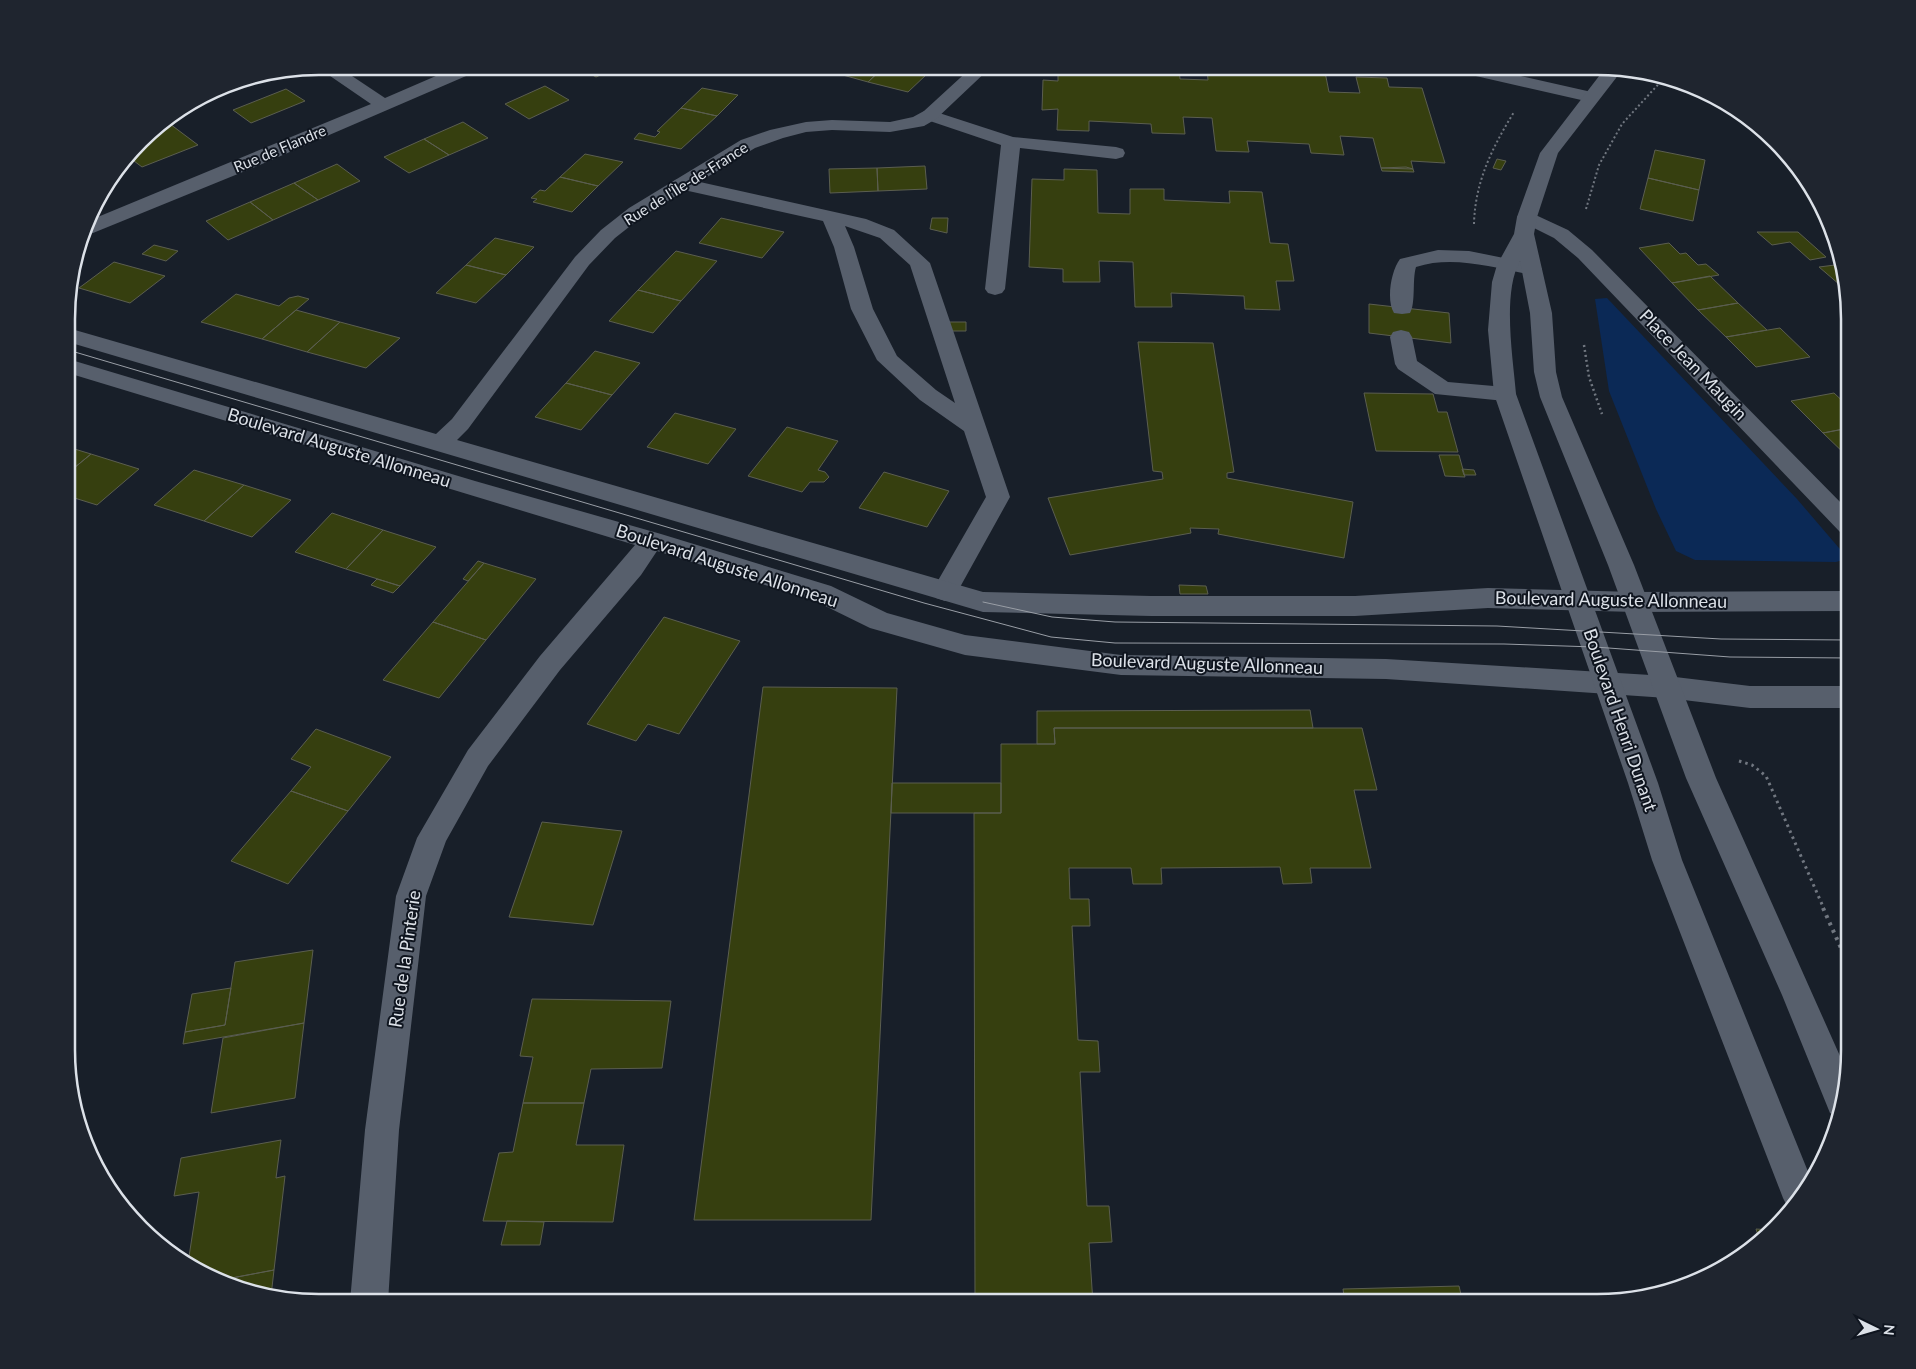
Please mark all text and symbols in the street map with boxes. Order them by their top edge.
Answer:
street label: Rue de Flandre [231,121,329,176]
street label: Rue de l'Île-de-France [620,138,751,229]
street label: Place Jean Maugin [1635,304,1752,424]
street label: Boulevard Auguste Allonneau [225,403,454,492]
street label: Boulevard Auguste Allonneau [614,519,841,611]
street label: Boulevard Auguste Allonneau [1495,586,1727,612]
street label: Boulevard Henri Dunant [1579,625,1663,814]
street label: Boulevard Auguste Allonneau [1091,648,1323,678]
street label: Rue de la Pinterie [383,889,425,1029]
north arrow [1851,1304,1901,1354]
text: N [1881,1324,1898,1336]

